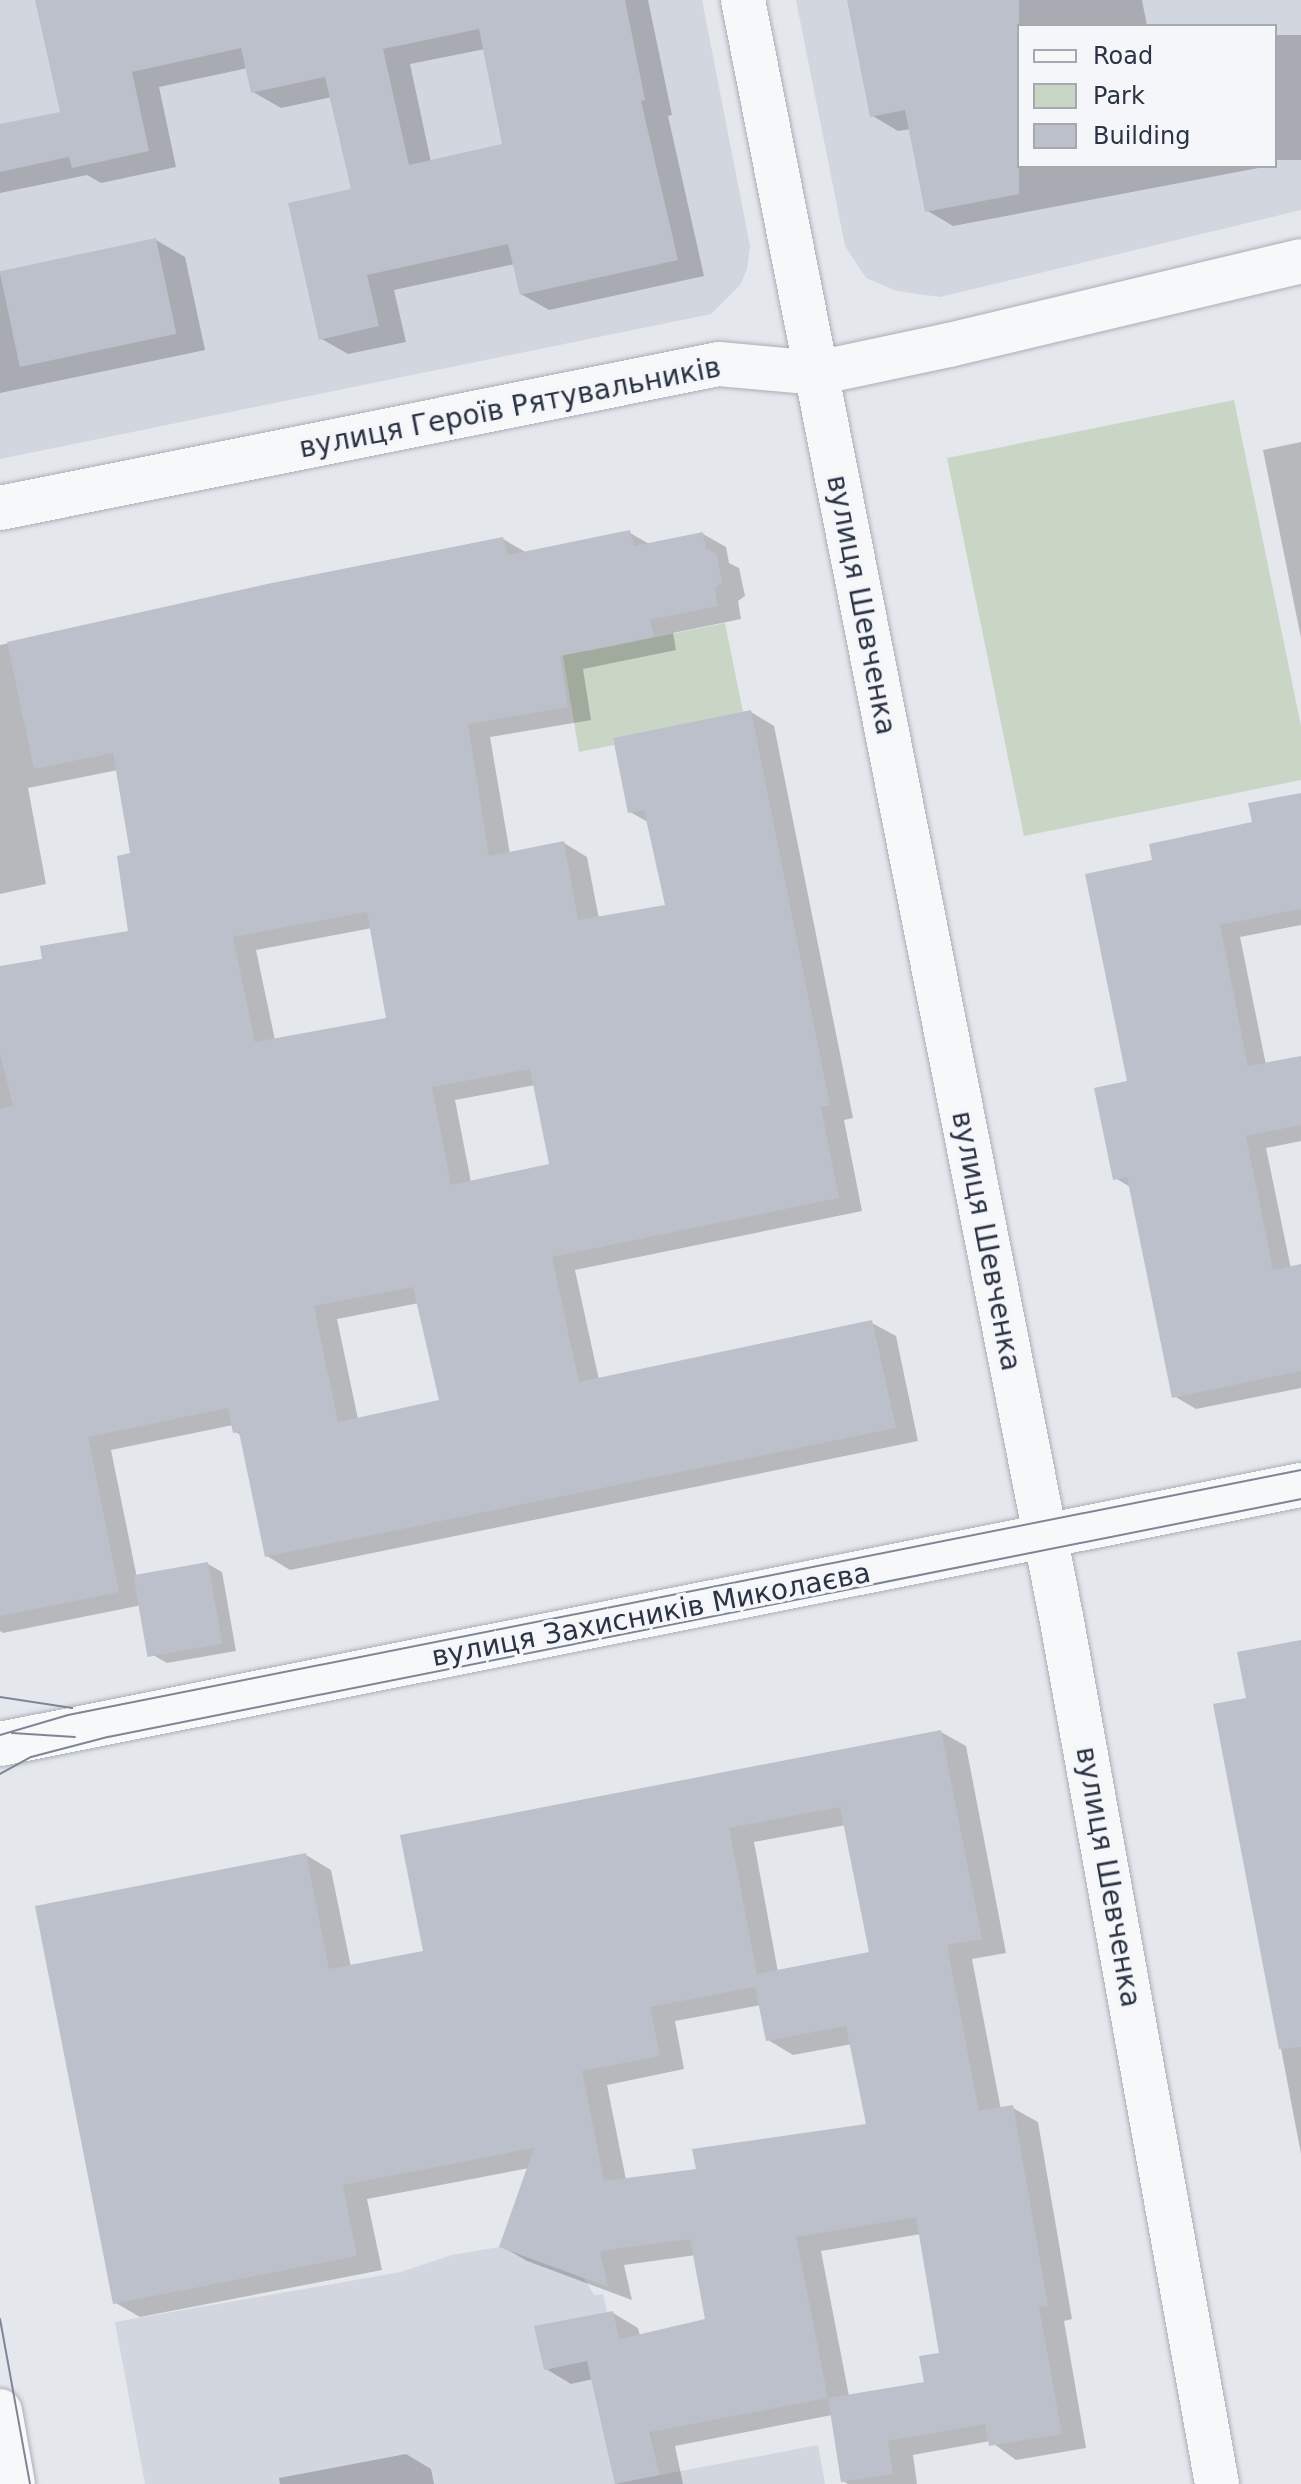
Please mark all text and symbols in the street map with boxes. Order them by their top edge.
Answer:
legend [1017,24,1277,168]
text: Road [1093,42,1153,70]
text: Park [1093,82,1145,110]
text: Building [1093,122,1190,150]
street label: вулиця Героїв Рятувальників [296,351,724,465]
street label: вулиця Шевченка [819,472,903,738]
street label: вулиця Шевченка [944,1108,1028,1374]
street label: вулиця Захисників Миколаєва [429,1556,873,1674]
street label: вулиця Шевченка [1069,1744,1147,2010]

